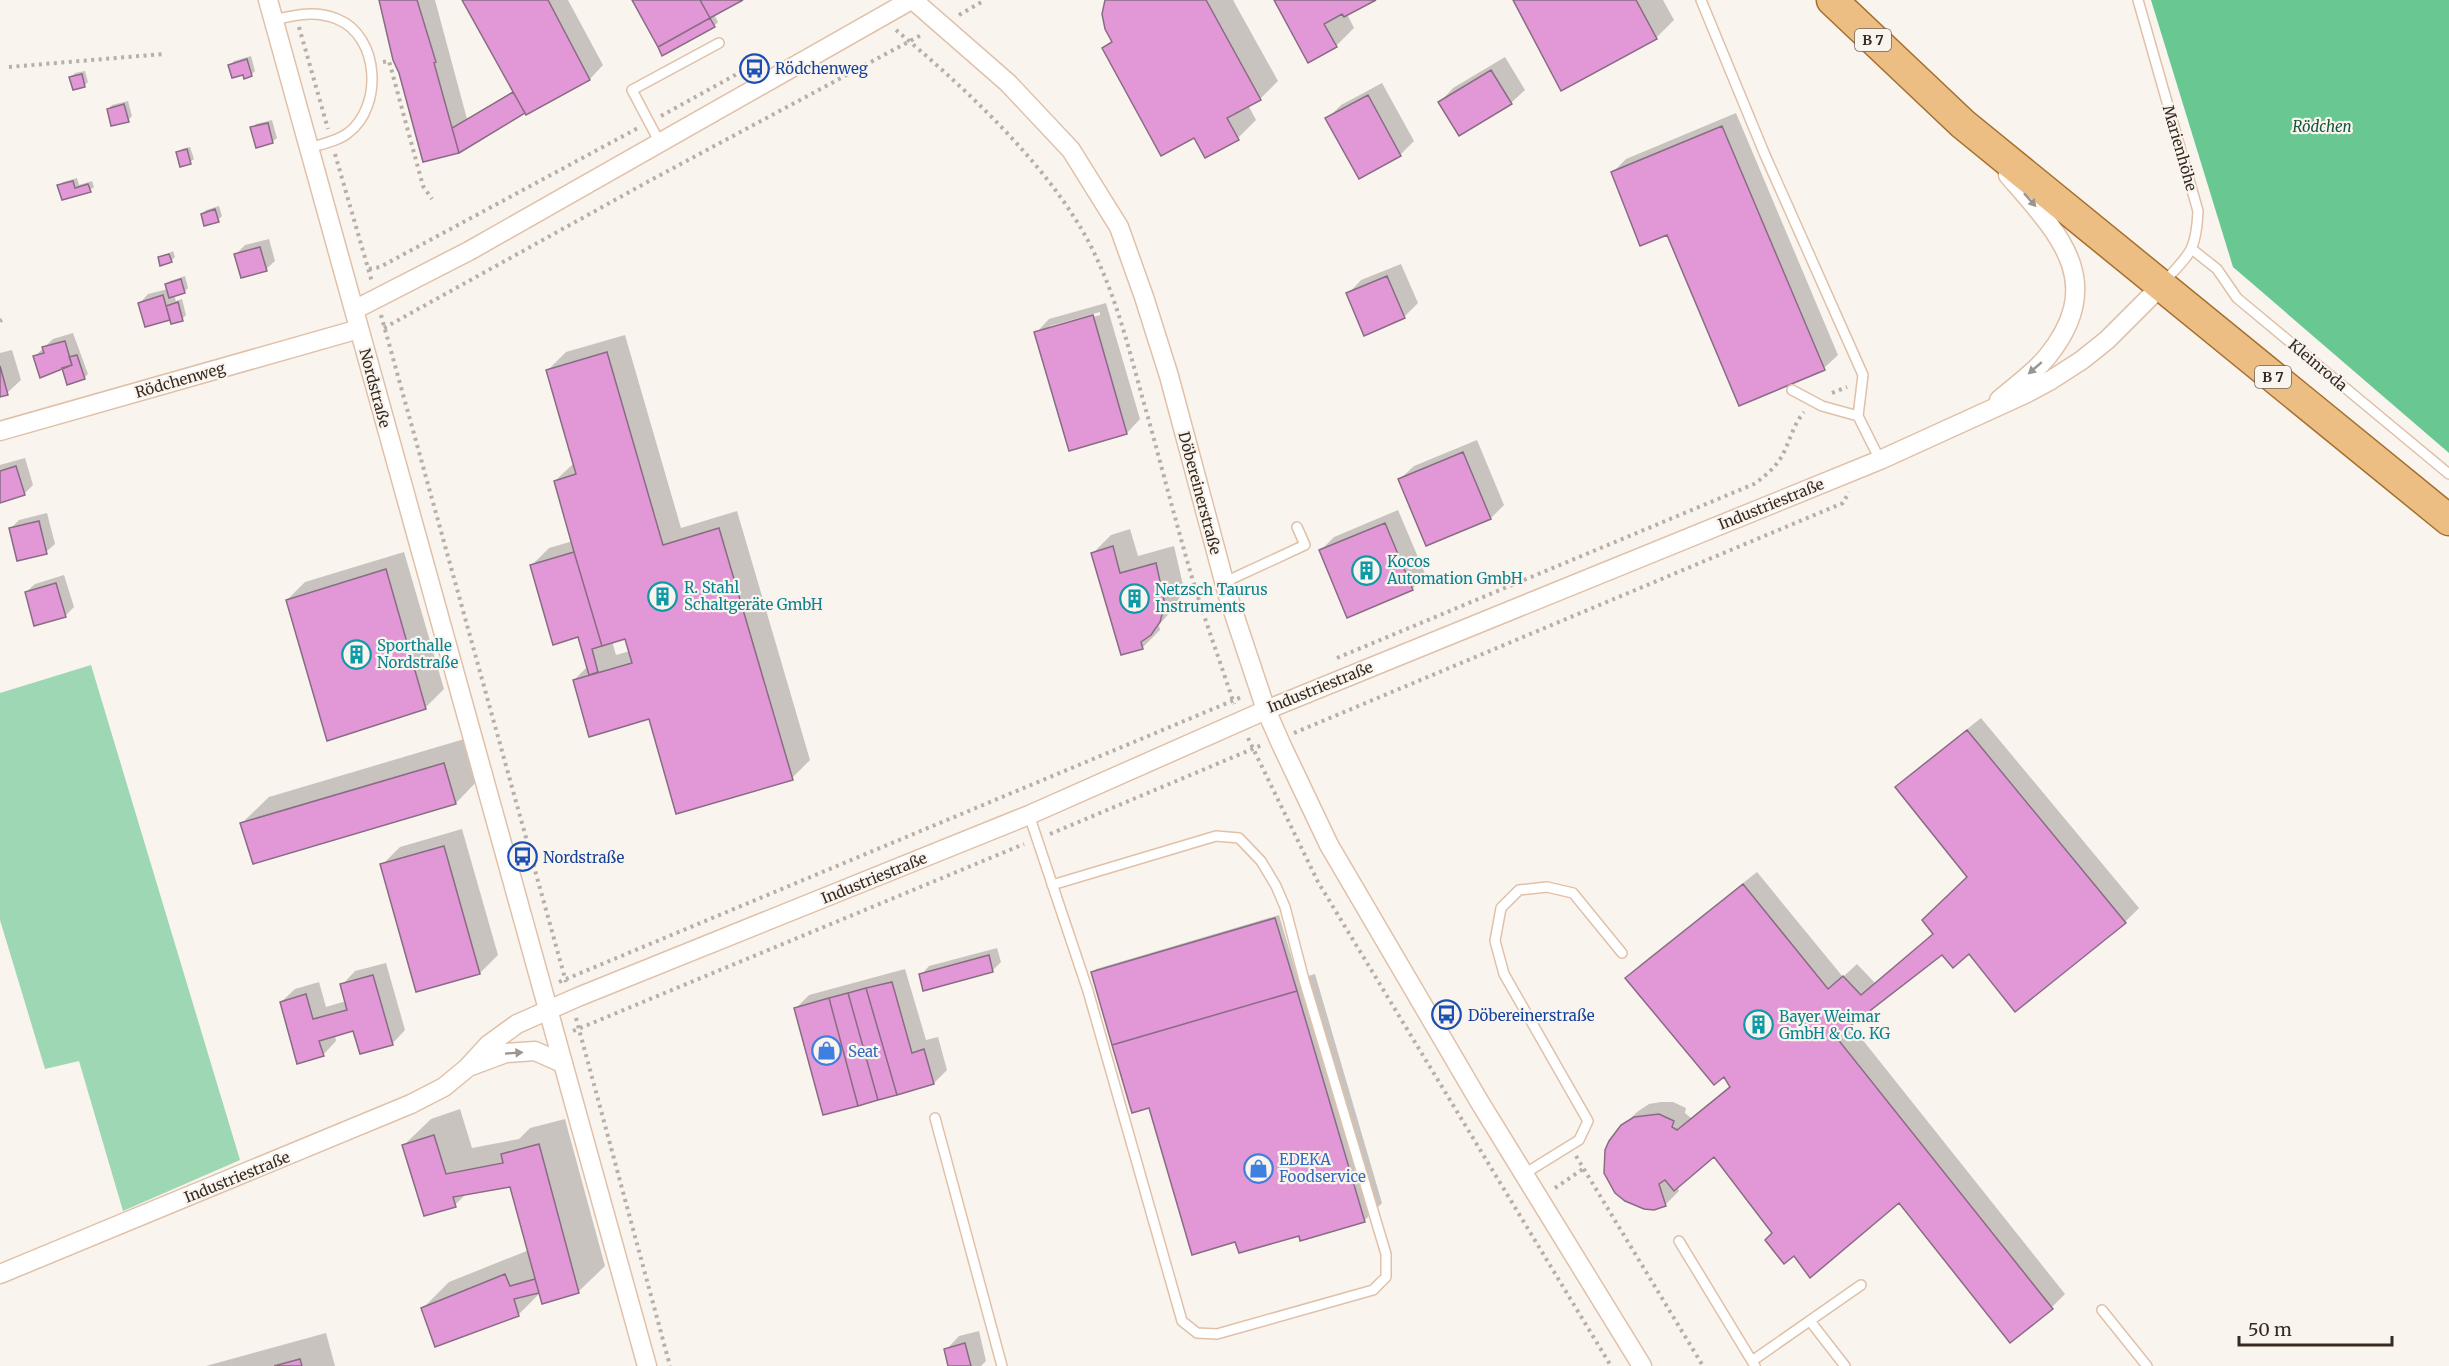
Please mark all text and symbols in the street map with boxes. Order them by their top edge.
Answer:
road number: B 7 [1855,29,1891,51]
bus stop icon: Rödchenweg [738,52,770,84]
place label: Rödchenweg [775,59,868,78]
street label: Marienhöhe [2159,103,2201,193]
park label: Rödchen [2292,117,2352,136]
one-way arrow [2023,192,2036,207]
street label: Kleinroda [2285,335,2351,395]
street label: Nordstraße [355,346,395,430]
street label: Rödchenweg [133,358,227,402]
one-way arrow [2027,362,2043,375]
road number: B 7 [2255,366,2291,388]
street label: Döbereinerstraße [1174,429,1226,557]
street label: Industriestraße [1715,474,1827,534]
place label: Kocos Automation GmbH [1386,552,1523,588]
building icon: Kocos Automation GmbH [1350,554,1382,586]
place label: R. Stahl Schaltgeräte GmbH [684,578,823,614]
building icon: R. Stahl Schaltgeräte GmbH [647,580,679,612]
place label: Netzsch Taurus Instruments [1155,580,1268,616]
building icon: Netzsch Taurus Instruments [1118,582,1150,614]
place label: Sporthalle Nordstraße [377,636,458,672]
building icon: Sporthalle Nordstraße [340,638,372,670]
street label: Industriestraße [1264,657,1376,717]
bus stop icon: Nordstraße [506,841,538,873]
place label: Nordstraße [543,848,624,867]
street label: Industriestraße [818,848,930,908]
bus stop icon: Döbereinerstraße [1431,999,1463,1031]
place label: Döbereinerstraße [1468,1006,1595,1025]
place label: Bayer Weimar GmbH & Co. KG [1779,1007,1890,1043]
building icon: Bayer Weimar GmbH & Co. KG [1742,1009,1774,1041]
shop icon: Seat [811,1035,843,1067]
place label: Seat [848,1042,879,1061]
one-way arrow [505,1048,524,1057]
street label: Industriestraße [181,1147,293,1207]
place label: EDEKA Foodservice [1279,1150,1366,1186]
shop icon: EDEKA Foodservice [1242,1152,1274,1184]
scale bar [2239,1309,2392,1347]
text: 50 m [2248,1318,2292,1341]

